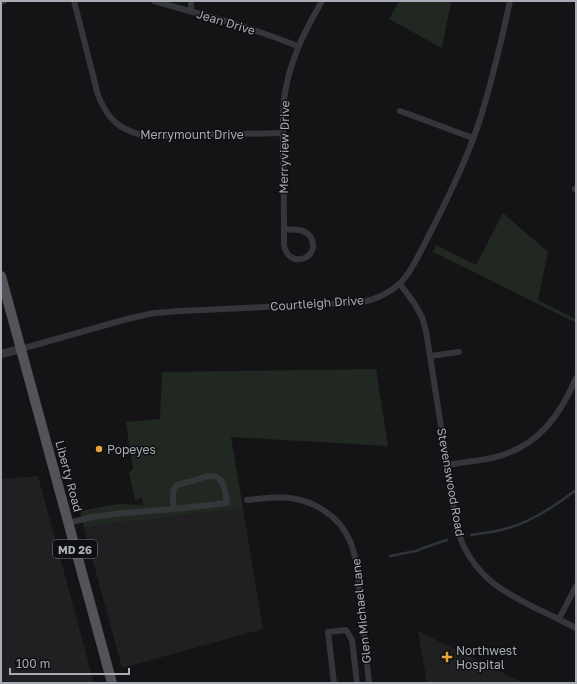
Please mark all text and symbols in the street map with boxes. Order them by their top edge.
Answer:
street label: Jean Drive [195,6,257,38]
street label: Merryview Drive [276,100,292,194]
street label: Merrymount Drive [140,127,244,142]
street label: Courtleigh Drive [270,292,364,314]
street label: Stevenswood Road [434,427,468,537]
street label: Liberty Road [52,439,86,513]
place label: Popeyes [107,442,156,457]
marker: Popeyes [94,444,104,454]
road number: MD 26 [53,540,97,558]
street label: Glen Michael Lane [348,558,374,664]
place label: Northwest Hospital [456,643,517,672]
scale bar [10,650,129,676]
marker: Northwest Hospital [441,651,453,663]
text: 100 m [16,656,50,671]

